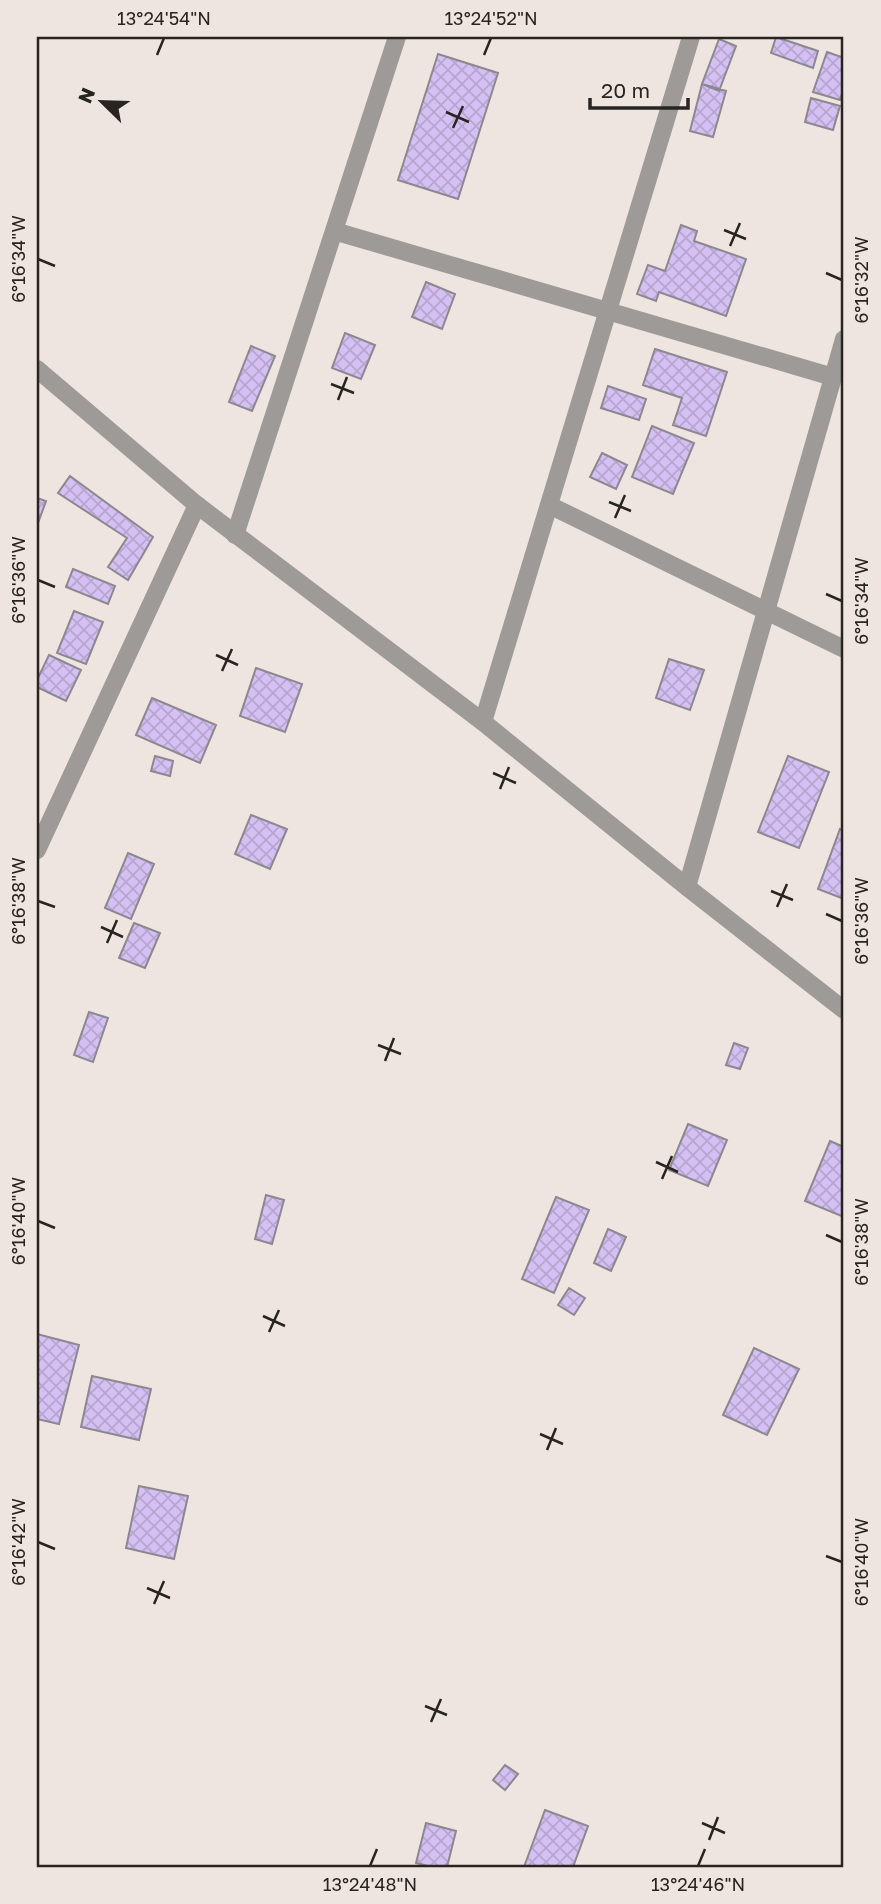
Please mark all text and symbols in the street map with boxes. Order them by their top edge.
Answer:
text: 13°24'54"N [117,7,211,29]
text: 13°24'52"N [444,7,538,29]
north arrow [66,66,136,136]
scale bar [590,66,688,110]
text: 20 m [601,77,650,103]
text: N [72,84,99,106]
text: 6°16'34"W [7,215,29,303]
text: 6°16'32"W [850,236,872,324]
text: 6°16'36"W [7,536,29,624]
text: 6°16'34"W [850,557,872,645]
text: 6°16'38"W [7,857,29,945]
text: 6°16'36"W [850,877,872,965]
text: 6°16'40"W [7,1177,29,1265]
text: 6°16'38"W [850,1198,872,1286]
text: 6°16'42"W [7,1498,29,1586]
text: 6°16'40"W [850,1518,872,1606]
text: 13°24'48"N [323,1873,417,1895]
text: 13°24'46"N [651,1873,745,1895]

